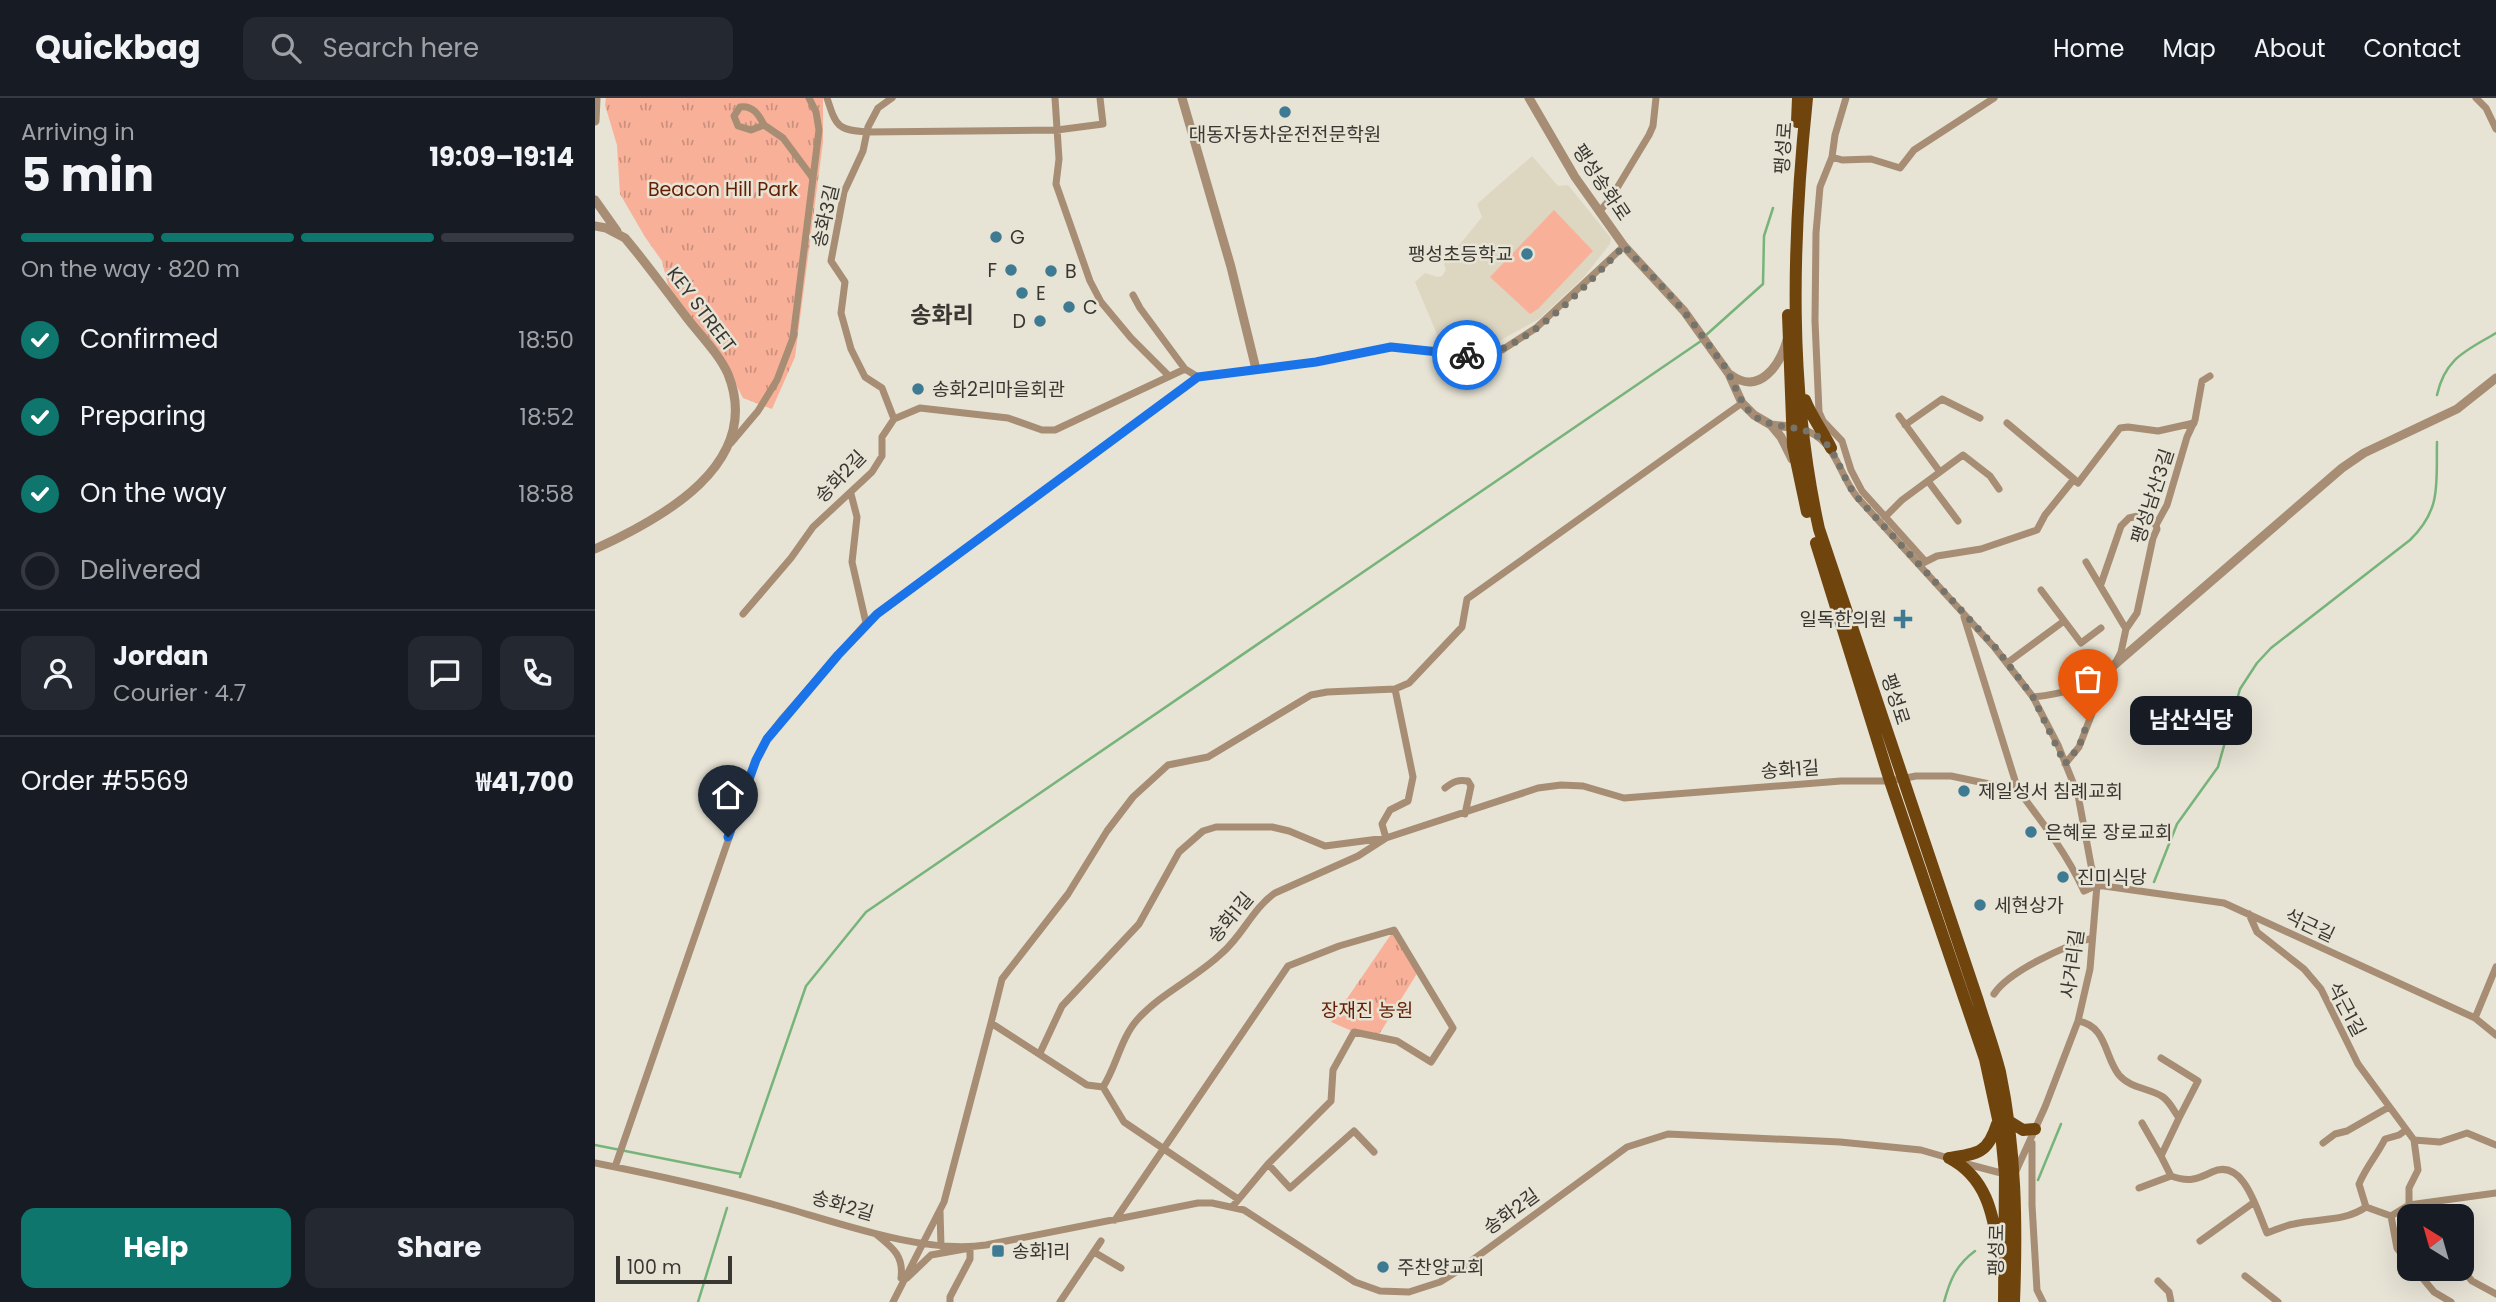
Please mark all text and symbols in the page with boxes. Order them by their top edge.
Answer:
search box [243,17,733,80]
text: Quickbag [35,24,201,71]
icon: search [267,29,305,67]
text: Search here [323,30,479,66]
text: Home [2053,32,2125,65]
text: Map [2163,32,2216,65]
text: About [2254,32,2325,65]
text: Contact [2363,32,2461,65]
marker: 대동자동차운전전문학원 [1277,104,1293,120]
text: Arriving in [21,116,135,148]
place label: 대동자동차운전전문학원 [1189,121,1381,148]
street label: 팽성로 [1768,121,1799,175]
street label: 팽성송화로 [1566,138,1637,226]
text: 19:09–19:14 [429,139,574,175]
text: 5 min [21,143,154,207]
park label: Beacon Hill Park [648,176,798,203]
street label: 송화3길 [805,182,846,250]
place label: G [1010,224,1025,251]
marker: G [988,229,1004,245]
place label: 팽성초등학교 [1408,241,1513,268]
marker: 팽성초등학교 [1519,246,1535,262]
text: On the way · 820 m [21,253,240,285]
place label: F [987,257,997,284]
place label: B [1065,258,1077,285]
street label: KEY STREET [661,261,742,357]
marker: F [1003,262,1019,278]
marker: B [1043,263,1059,279]
place label: E [1036,280,1046,307]
marker: E [1014,285,1030,301]
place label: C [1083,294,1098,321]
district label: 송화리 [910,299,974,331]
marker: C [1061,299,1077,315]
place label: D [1013,308,1026,335]
marker: D [1032,313,1048,329]
courier [1432,320,1502,390]
icon: check [21,321,59,359]
text: Confirmed [80,321,218,357]
text: 18:50 [518,324,574,356]
icon: bike [1448,336,1486,374]
place label: 송화2리마을회관 [932,376,1065,403]
marker: 송화2리마을회관 [910,381,926,397]
icon: check [21,398,59,436]
text: Preparing [80,398,206,434]
text: 18:52 [520,401,574,433]
street label: 송화2길 [809,444,872,509]
street label: 팽성남산3길 [2124,445,2181,547]
icon: check [21,475,59,513]
text: On the way [80,475,227,511]
text: 18:58 [518,478,574,510]
text: Delivered [80,552,201,588]
place label: 일독한의원 [1800,606,1887,633]
marker: 일독한의원 [1893,609,1913,629]
button: person [21,636,95,710]
button: chat [408,636,482,710]
button: phone [500,636,574,710]
text: Jordan [113,638,209,674]
pin [2058,649,2118,721]
icon: bag [2069,660,2107,698]
street label: 팽성로 [1875,670,1916,728]
text: Courier · 4.7 [113,677,246,709]
callout: 남산식당 [2130,696,2253,746]
text: 남산식당 [2149,704,2233,736]
street label: 송화1길 [1760,754,1820,785]
text: Order #5569 [21,763,189,799]
text: ₩41,700 [476,764,574,800]
pin [698,765,758,837]
icon: home [709,776,747,814]
place label: 제일성서 침례교회 [1978,778,2123,805]
marker: 제일성서 침례교회 [1956,783,1972,799]
place label: 은혜로 장로교회 [2045,819,2172,846]
marker: 은혜로 장로교회 [2023,824,2039,840]
place label: 진미식당 [2077,864,2147,891]
marker: 진미식당 [2055,869,2071,885]
street label: 송화1길 [1201,886,1260,948]
place label: 세현상가 [1994,892,2064,919]
marker: 세현상가 [1972,897,1988,913]
street label: 석근길 [2280,902,2339,949]
street label: 사거리길 [2054,928,2091,1001]
street label: 석근1길 [2321,977,2372,1041]
park label: 장재진 농원 [1321,997,1413,1024]
street label: 송화2길 [1478,1182,1545,1241]
street label: 송화2길 [809,1184,877,1227]
north arrow [2397,1204,2475,1281]
map controls [2397,1204,2474,1281]
button: Help [21,1208,291,1288]
button: Share [305,1208,574,1288]
street label: 팽성로 [1983,1224,2010,1276]
place label: 송화1리 [1012,1238,1071,1265]
marker: 송화1리 [990,1243,1006,1259]
scale bar [616,1253,731,1285]
text: 100 m [627,1254,682,1281]
place label: 주찬양교회 [1397,1254,1484,1281]
marker: 주찬양교회 [1375,1259,1391,1275]

